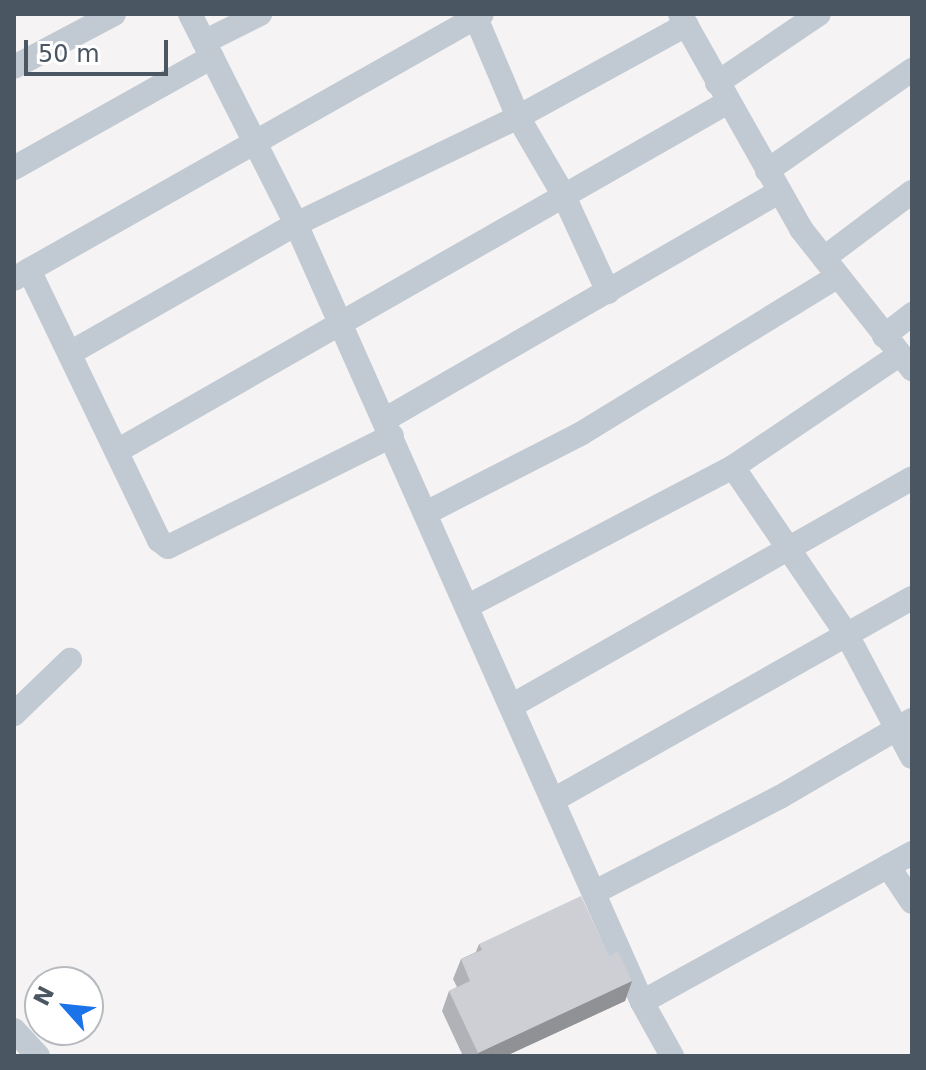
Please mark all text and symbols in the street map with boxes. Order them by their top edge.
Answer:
scale bar [28,24,172,74]
text: 50 m [38,40,100,68]
north arrow [24,966,104,1046]
text: N [29,982,59,1010]

